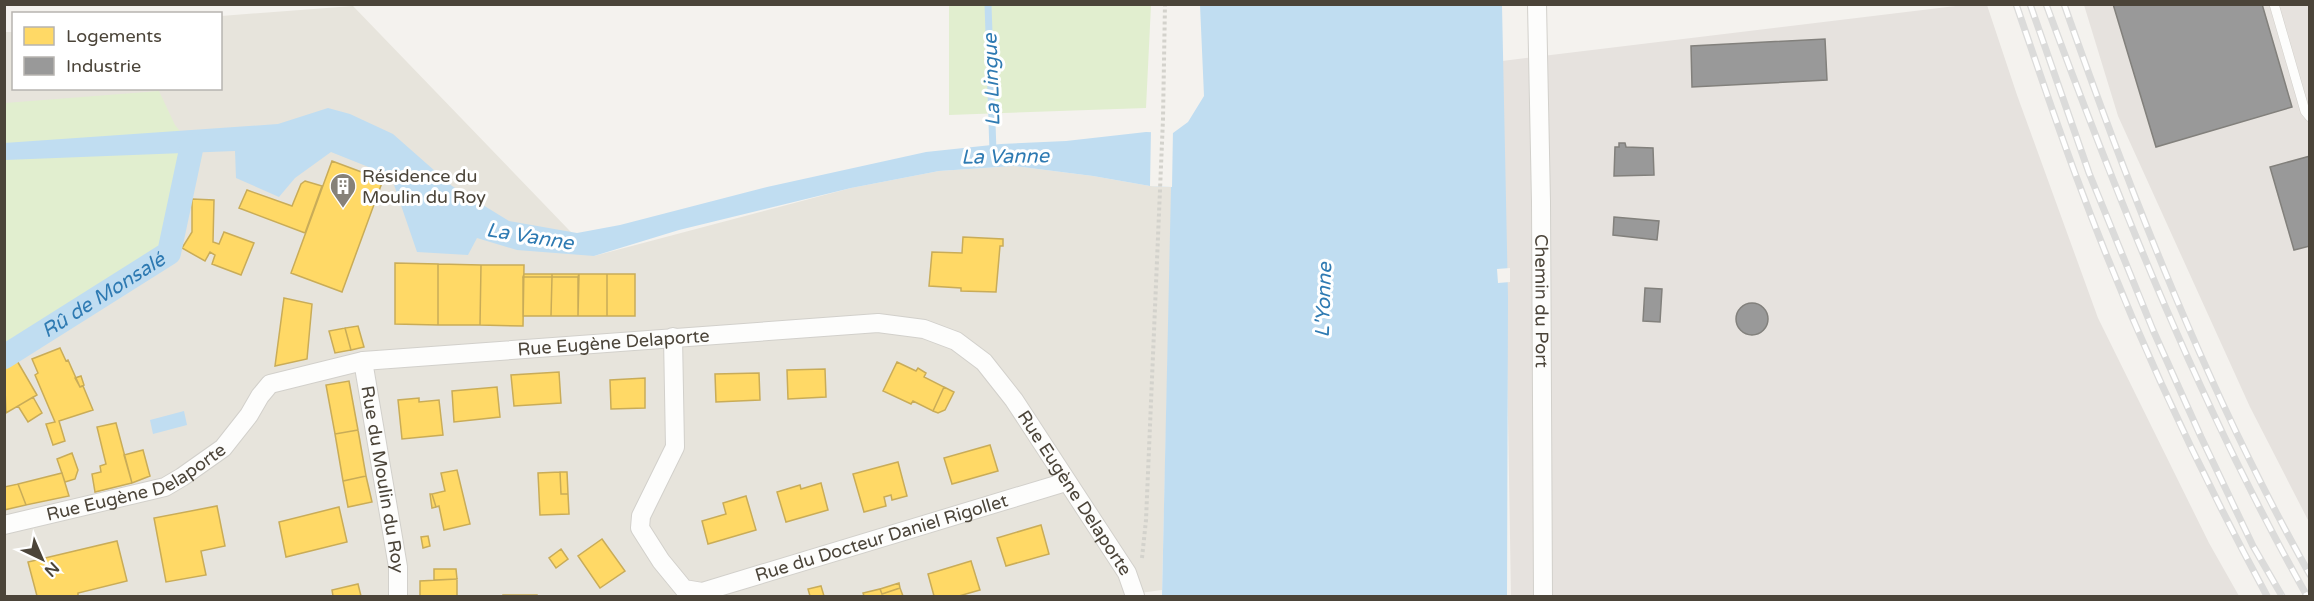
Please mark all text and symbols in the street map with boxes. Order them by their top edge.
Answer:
legend [12,12,222,90]
text: Logements [66,25,162,47]
water label: La Lingue [978,32,1006,127]
text: Industrie [66,55,141,77]
water label: La Vanne [961,144,1051,170]
place label: Résidence du Moulin du Roy [362,165,486,208]
building icon: Résidence du Moulin du Roy [328,171,358,209]
water label: La Vanne [485,218,577,256]
street label: Chemin du Port [1530,234,1553,368]
water label: Rû de Monsalé [37,247,171,343]
water label: L'Yonne [1311,260,1337,338]
street label: Rue Eugène Delaporte [517,324,710,361]
street label: Rue du Moulin du Roy [356,384,409,573]
street label: Rue Eugène Delaporte [1013,406,1136,579]
street label: Rue Eugène Delaporte [44,439,230,526]
street label: Rue du Docteur Daniel Rigollet [752,489,1011,586]
north arrow [12,529,72,589]
text: N [40,557,63,581]

